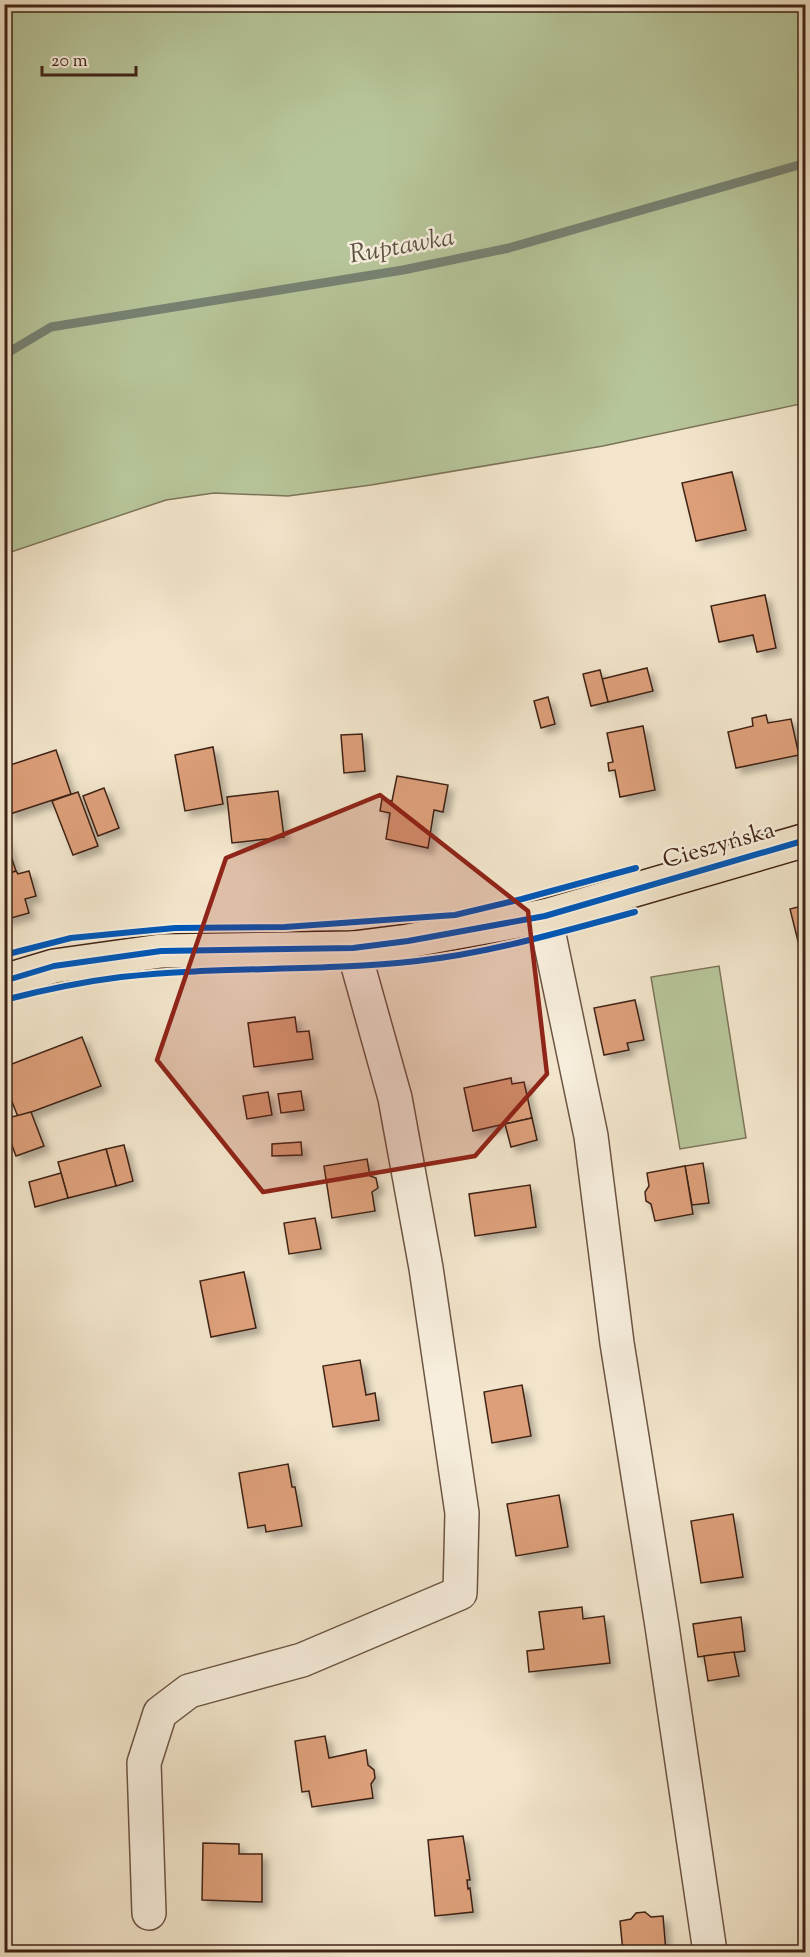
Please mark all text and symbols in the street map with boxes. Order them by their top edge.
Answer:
scale bar [42,39,136,77]
text: 20 m [51,49,88,75]
water label: Ruptawka [347,220,457,274]
street label: Cieszyńska [659,814,779,878]

